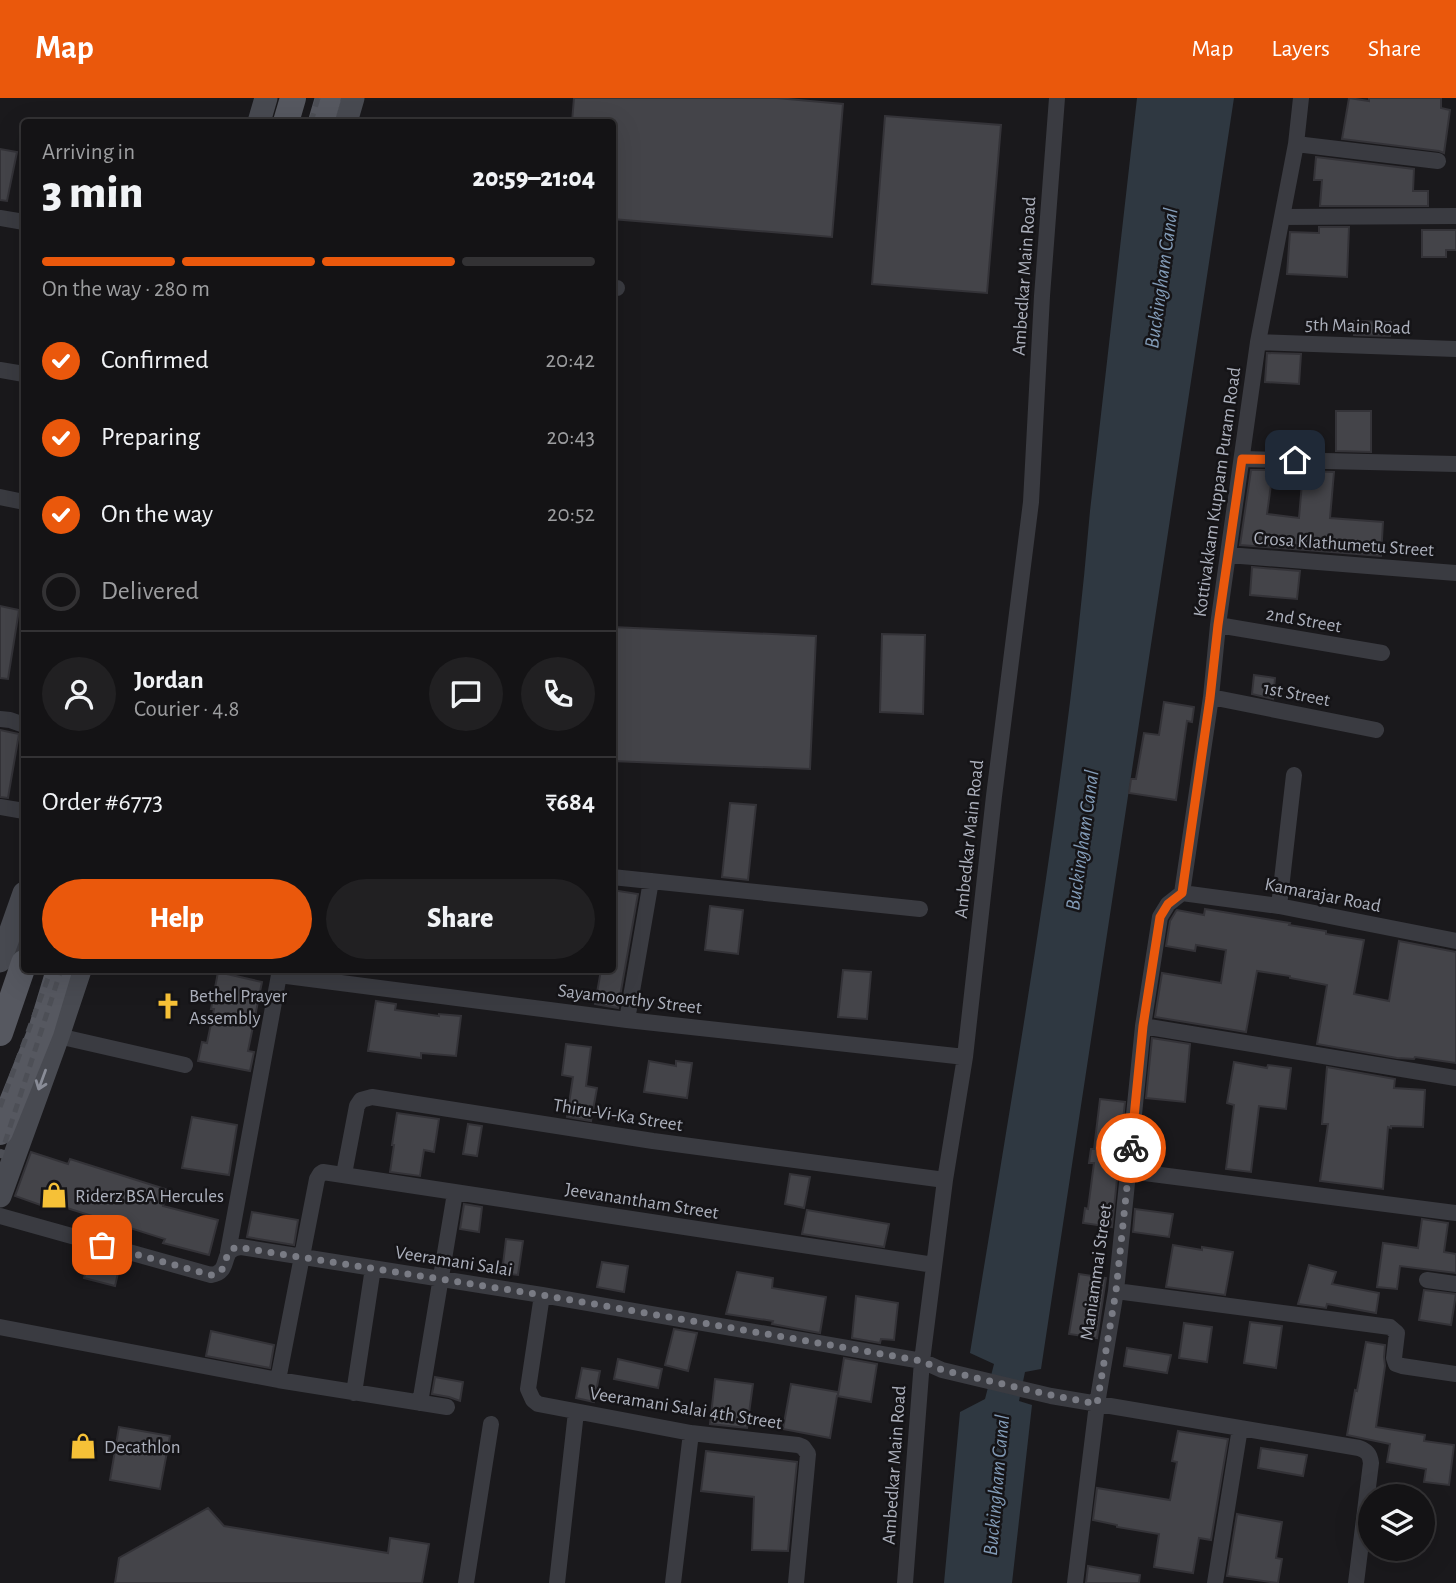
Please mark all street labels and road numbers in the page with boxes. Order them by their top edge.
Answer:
street label: Ambedkar Main Road [1009,196,1040,356]
street label: 5th Main Road [1305,315,1411,338]
street label: Kottivakkam Kuppam Puram Road [1191,366,1244,618]
street label: Crosa Klathumetu Street [1253,529,1435,560]
street label: 2nd Street [1265,605,1343,636]
street label: 1st Street [1262,679,1332,710]
street label: Ambedkar Main Road [952,759,987,919]
street label: Kamarajar Road [1263,875,1383,916]
street label: Sayamoorthy Street [557,981,703,1018]
street label: Thiru-Vi-Ka Street [552,1096,684,1135]
street label: Jeevanantham Street [564,1180,720,1223]
street label: Maniammai Street [1077,1203,1115,1342]
street label: Veeramani Salai [394,1243,514,1280]
street label: Veeramani Salai 4th Street [588,1384,783,1433]
street label: Ambedkar Main Road [879,1385,910,1545]

